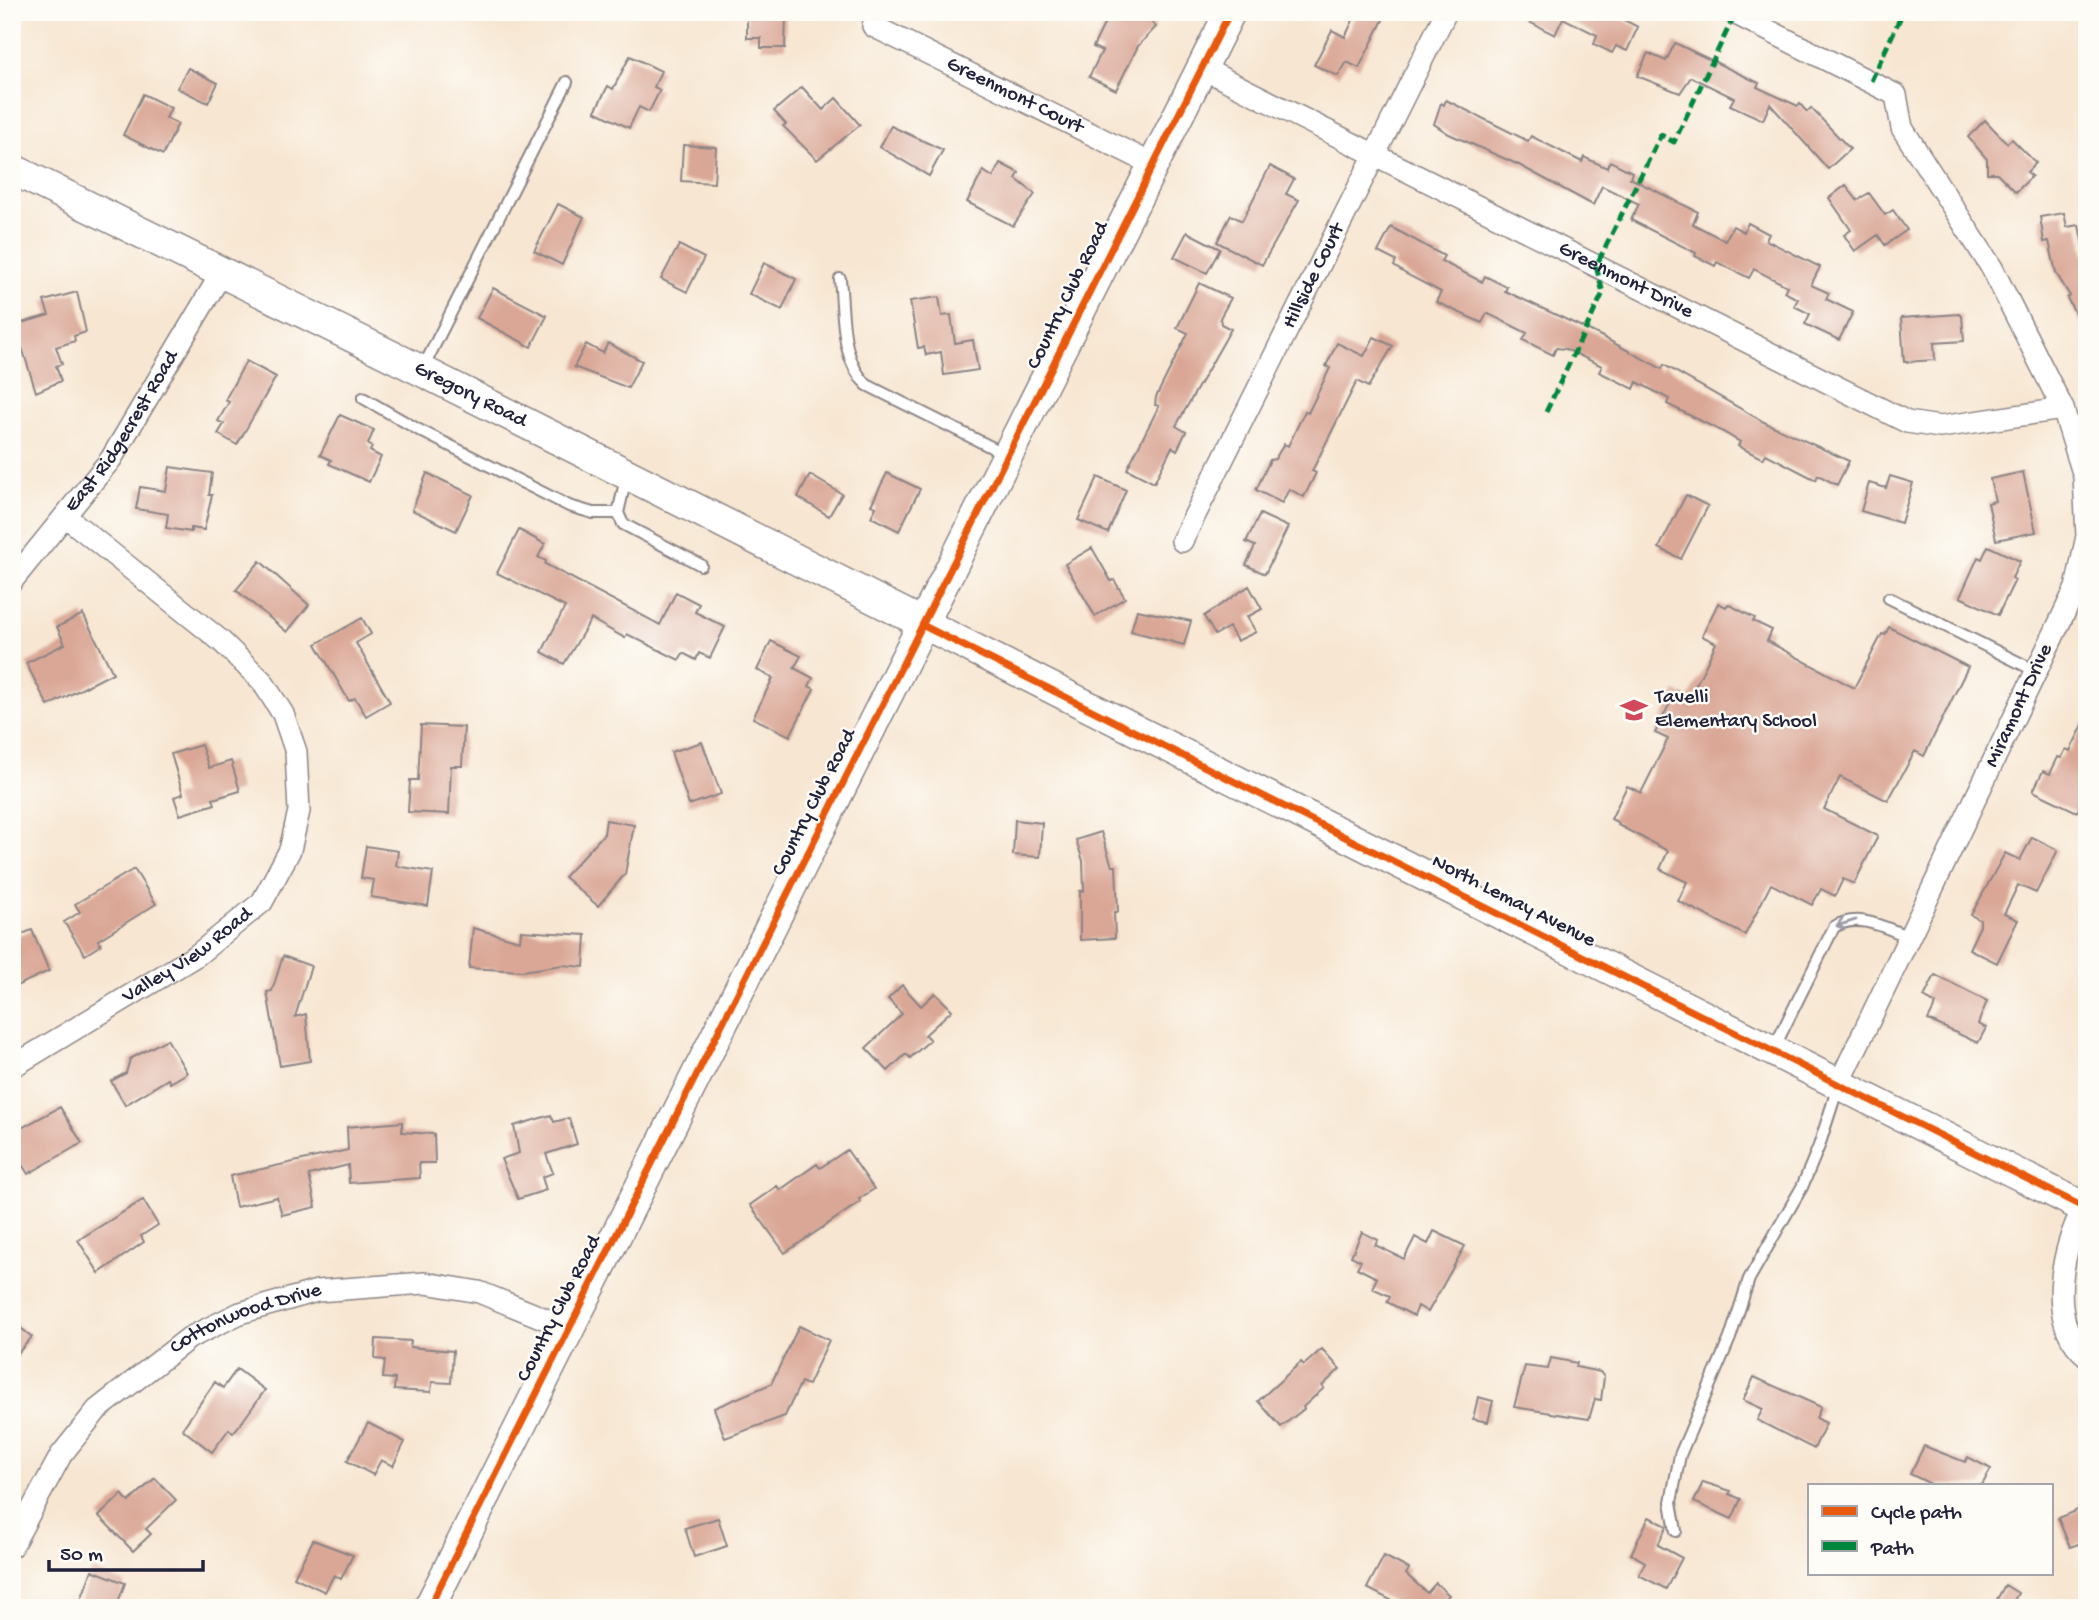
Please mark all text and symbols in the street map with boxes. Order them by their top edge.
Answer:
street label: Greenmont Court [942,52,1090,142]
street label: Country Club Road [1022,217,1116,374]
street label: Hillside Court [1277,217,1352,333]
street label: Greenmont Drive [1554,236,1698,325]
street label: East Ridgecrest Road [60,345,186,518]
street label: Gregory Road [410,356,532,435]
street label: Miramont Drive [1980,639,2060,772]
place label: Tavelli Elementary School [1654,686,1817,735]
school or university icon: Tavelli Elementary School [1619,695,1649,725]
street label: Country Club Road [767,724,864,880]
street label: North Lemay Avenue [1427,850,1600,955]
street label: Valley View Road [117,901,259,1010]
one-way arrow [1835,918,1857,931]
street label: Country Club Road [512,1230,609,1386]
street label: Cottonwood Drive [165,1278,325,1361]
legend [1808,1484,2054,1574]
text: Cycle path [1871,1502,1962,1527]
scale bar [49,1529,203,1573]
text: Path [1870,1538,1914,1563]
text: 50 m [60,1544,103,1569]

